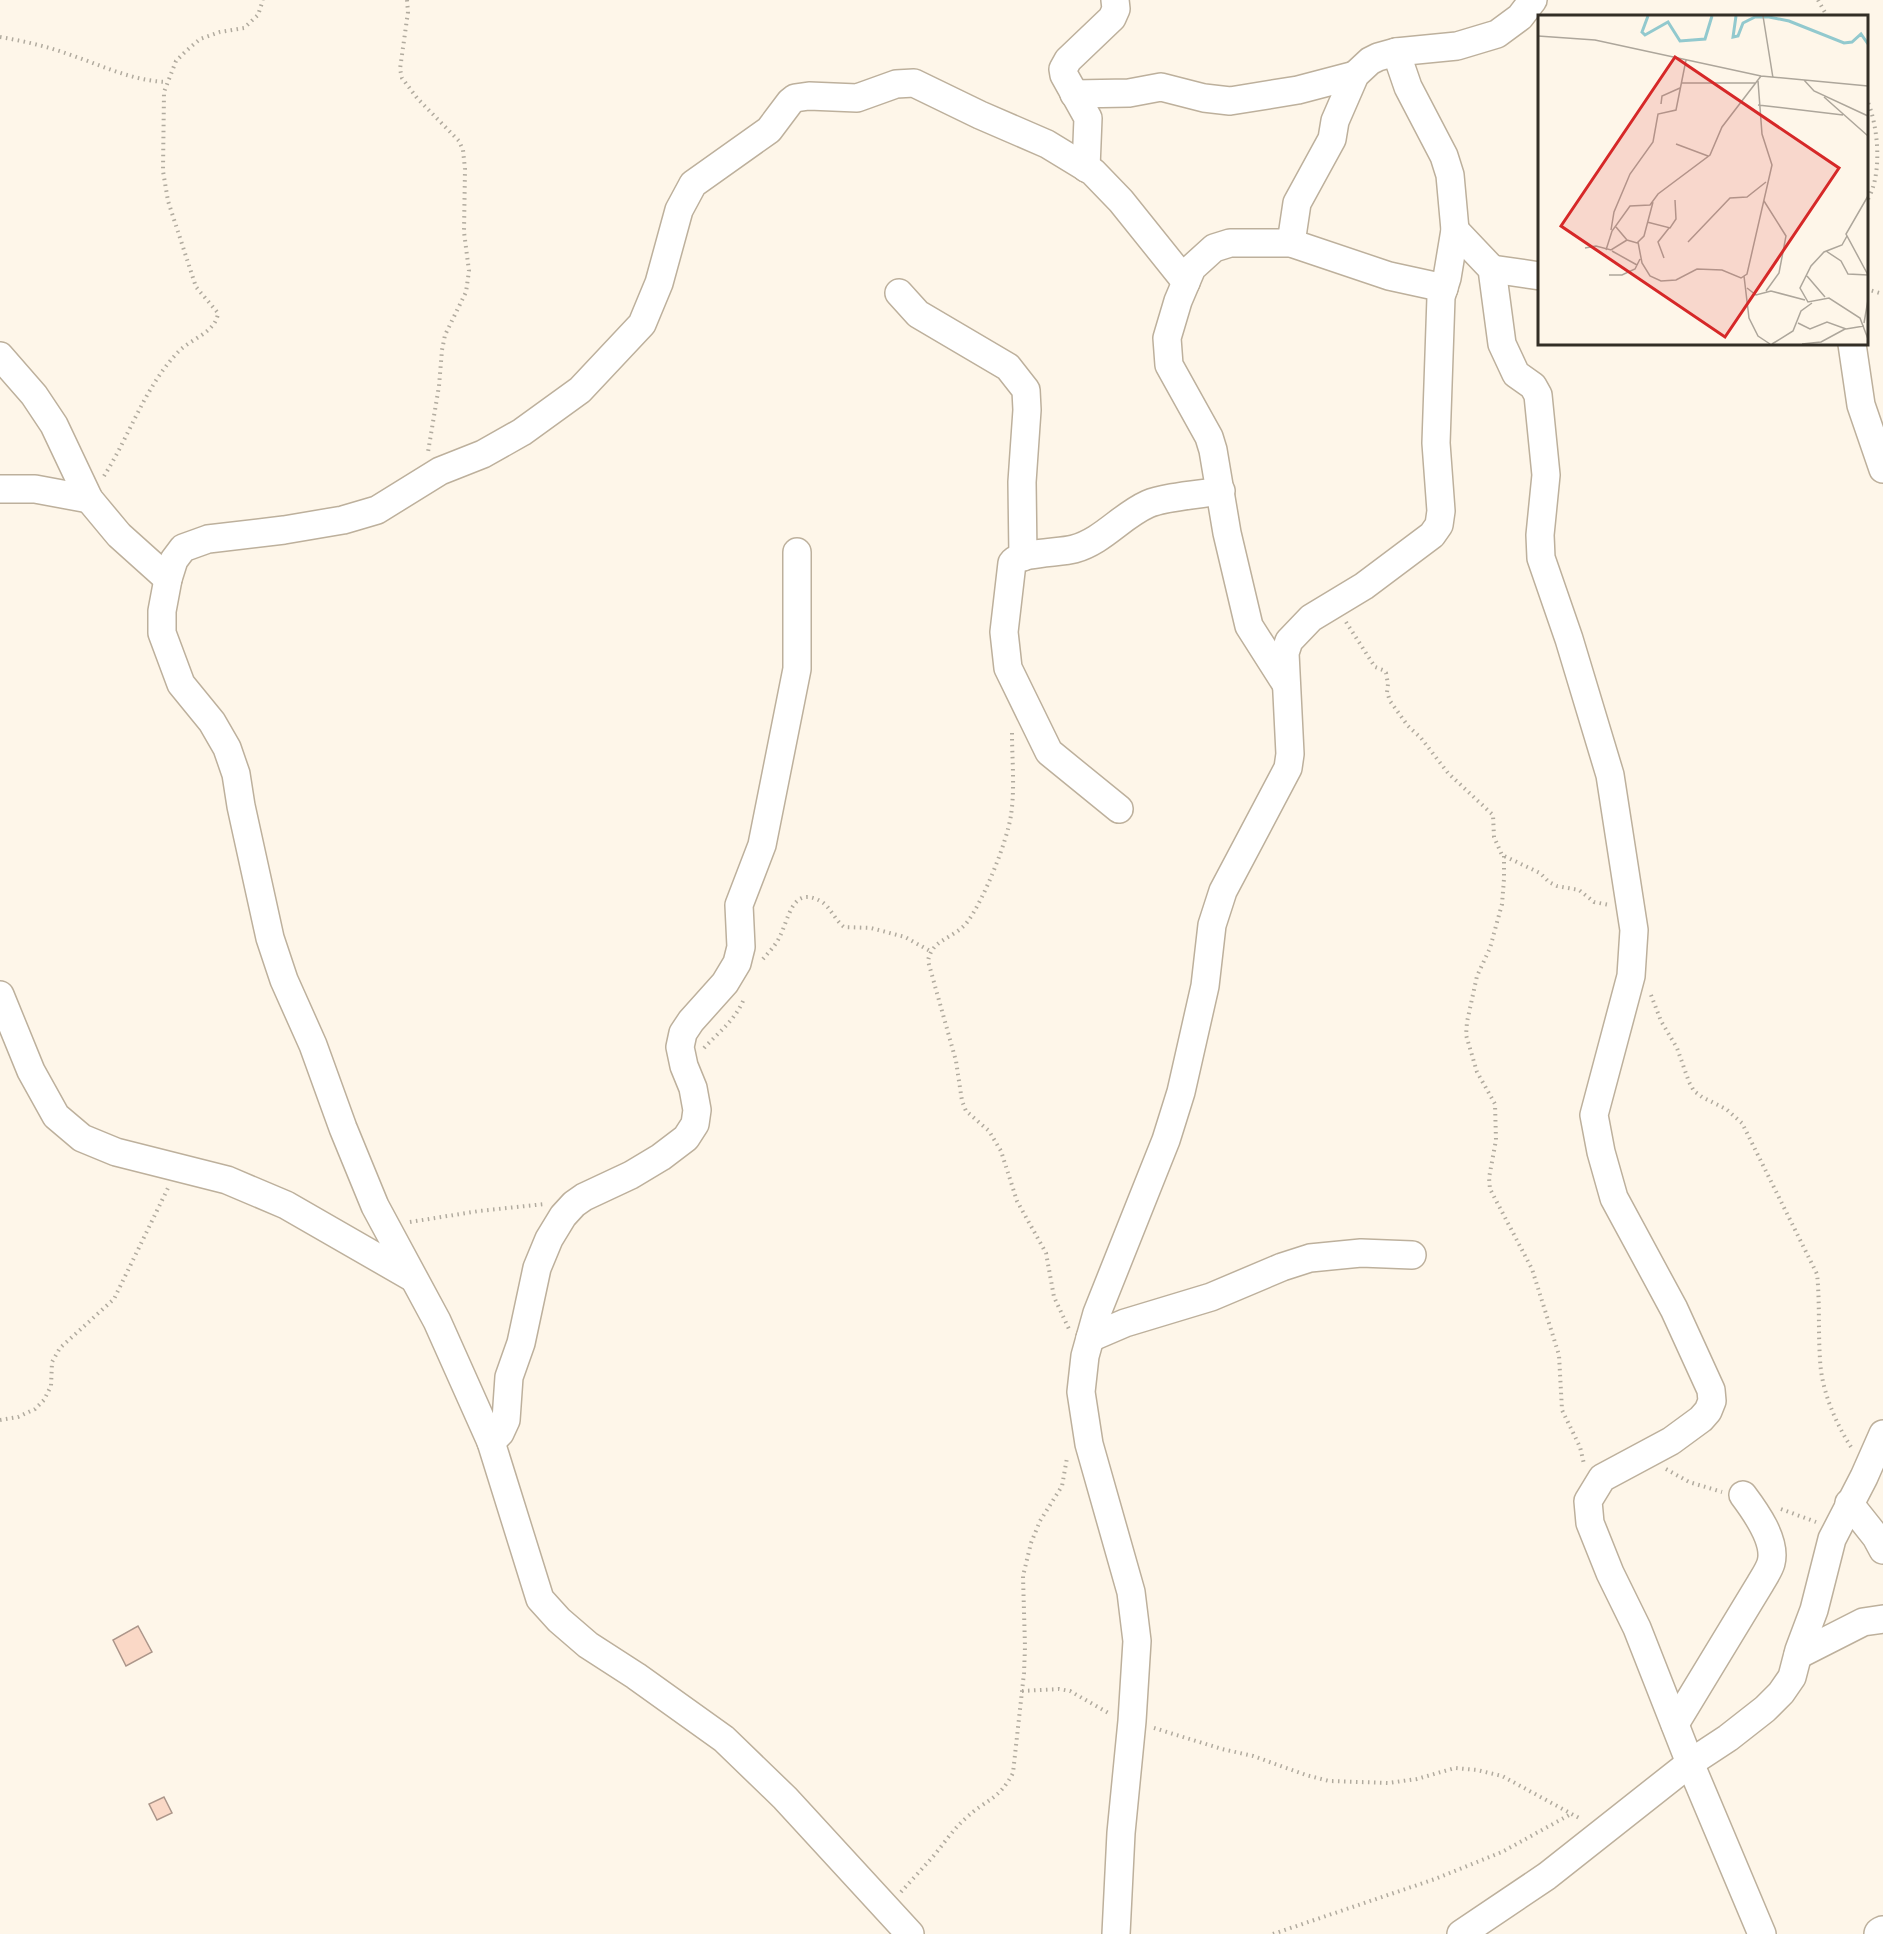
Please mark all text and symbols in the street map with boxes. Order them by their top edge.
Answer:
inset map [1538,15,1868,345]

